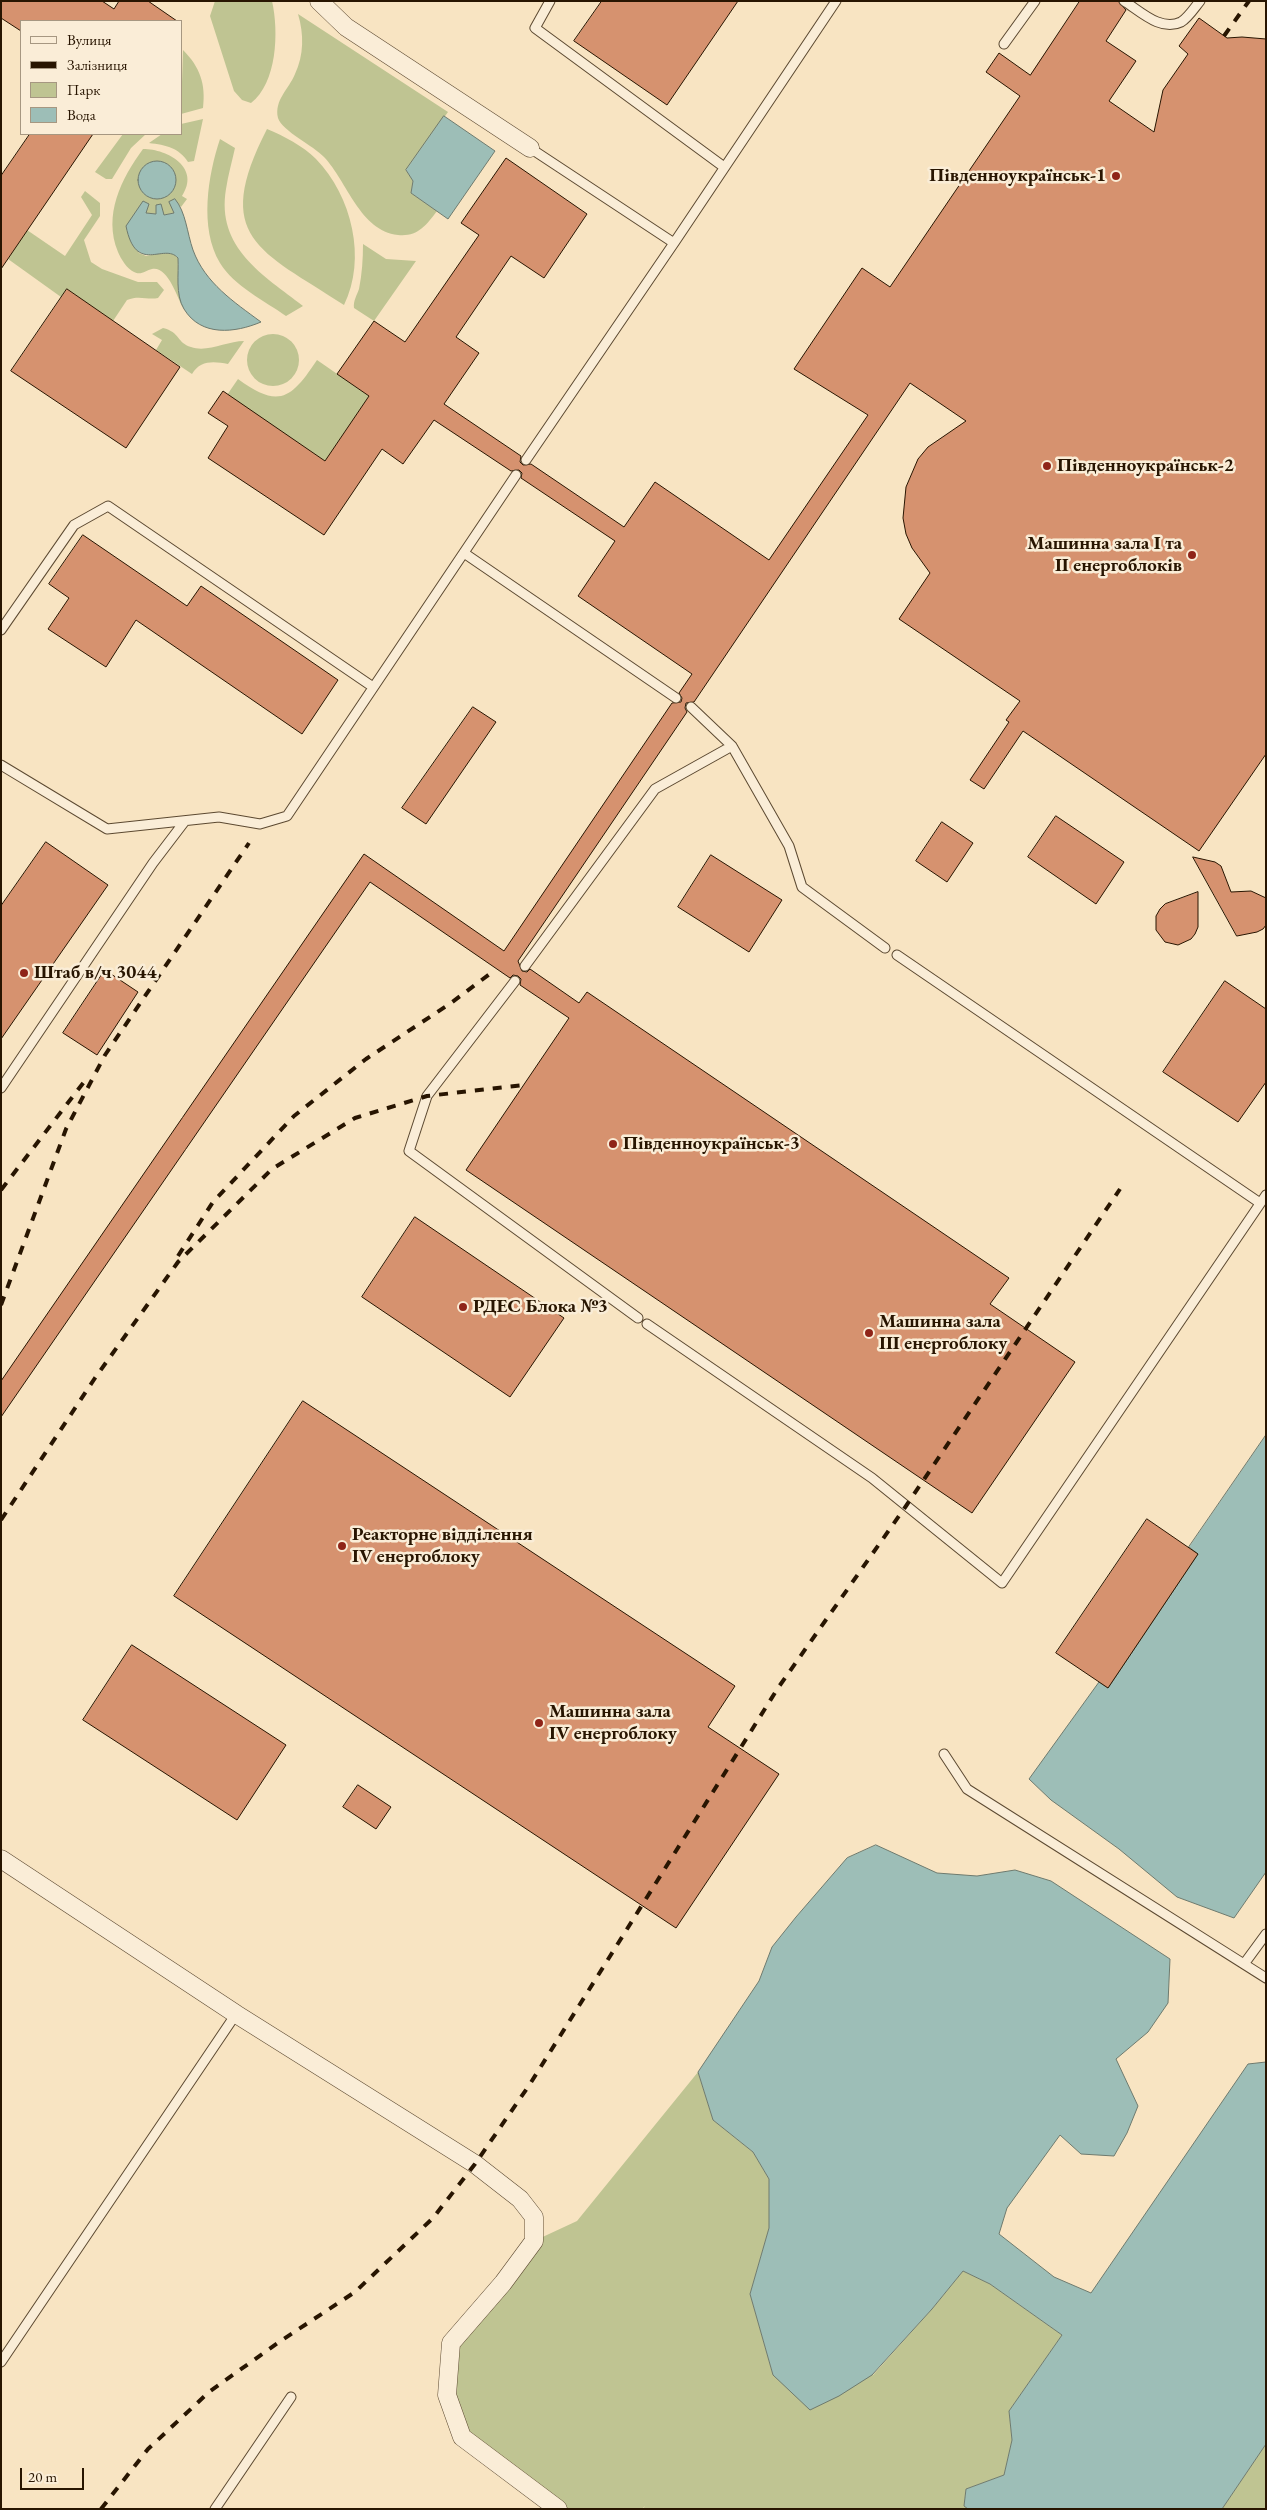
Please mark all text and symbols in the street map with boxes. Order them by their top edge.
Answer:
legend [20,20,182,135]
text: Вулиця [67,30,112,49]
text: Залізниця [67,55,127,74]
text: Парк [67,80,100,99]
text: Вода [67,105,96,124]
place label: Південноукраїнськ-1 [929,165,1106,187]
marker: Південноукраїнськ-1 [1110,170,1122,182]
place label: Південноукраїнськ-2 [1057,455,1234,477]
marker: Південноукраїнськ-2 [1041,460,1053,472]
place label: Машинна зала I та II енергоблоків [1027,533,1182,577]
marker: Машинна зала I та II енергоблоків [1186,549,1198,561]
place label: Штаб в/ч 3044 [34,962,156,984]
marker: Штаб в/ч 3044 [18,967,30,979]
place label: Південноукраїнськ-3 [623,1133,800,1155]
marker: Південноукраїнськ-3 [607,1138,619,1150]
place label: РДЕС Блока №3 [473,1296,608,1318]
marker: РДЕС Блока №3 [457,1301,469,1313]
place label: Машинна зала III енергоблоку [879,1311,1007,1355]
marker: Машинна зала III енергоблоку [863,1327,875,1339]
place label: Реакторне відділення IV енергоблоку [352,1524,533,1568]
marker: Реакторне відділення IV енергоблоку [336,1540,348,1552]
place label: Машинна зала IV енергоблоку [549,1701,677,1745]
marker: Машинна зала IV енергоблоку [533,1717,545,1729]
scale bar [22,2458,86,2490]
text: 20 m [28,2467,57,2486]

